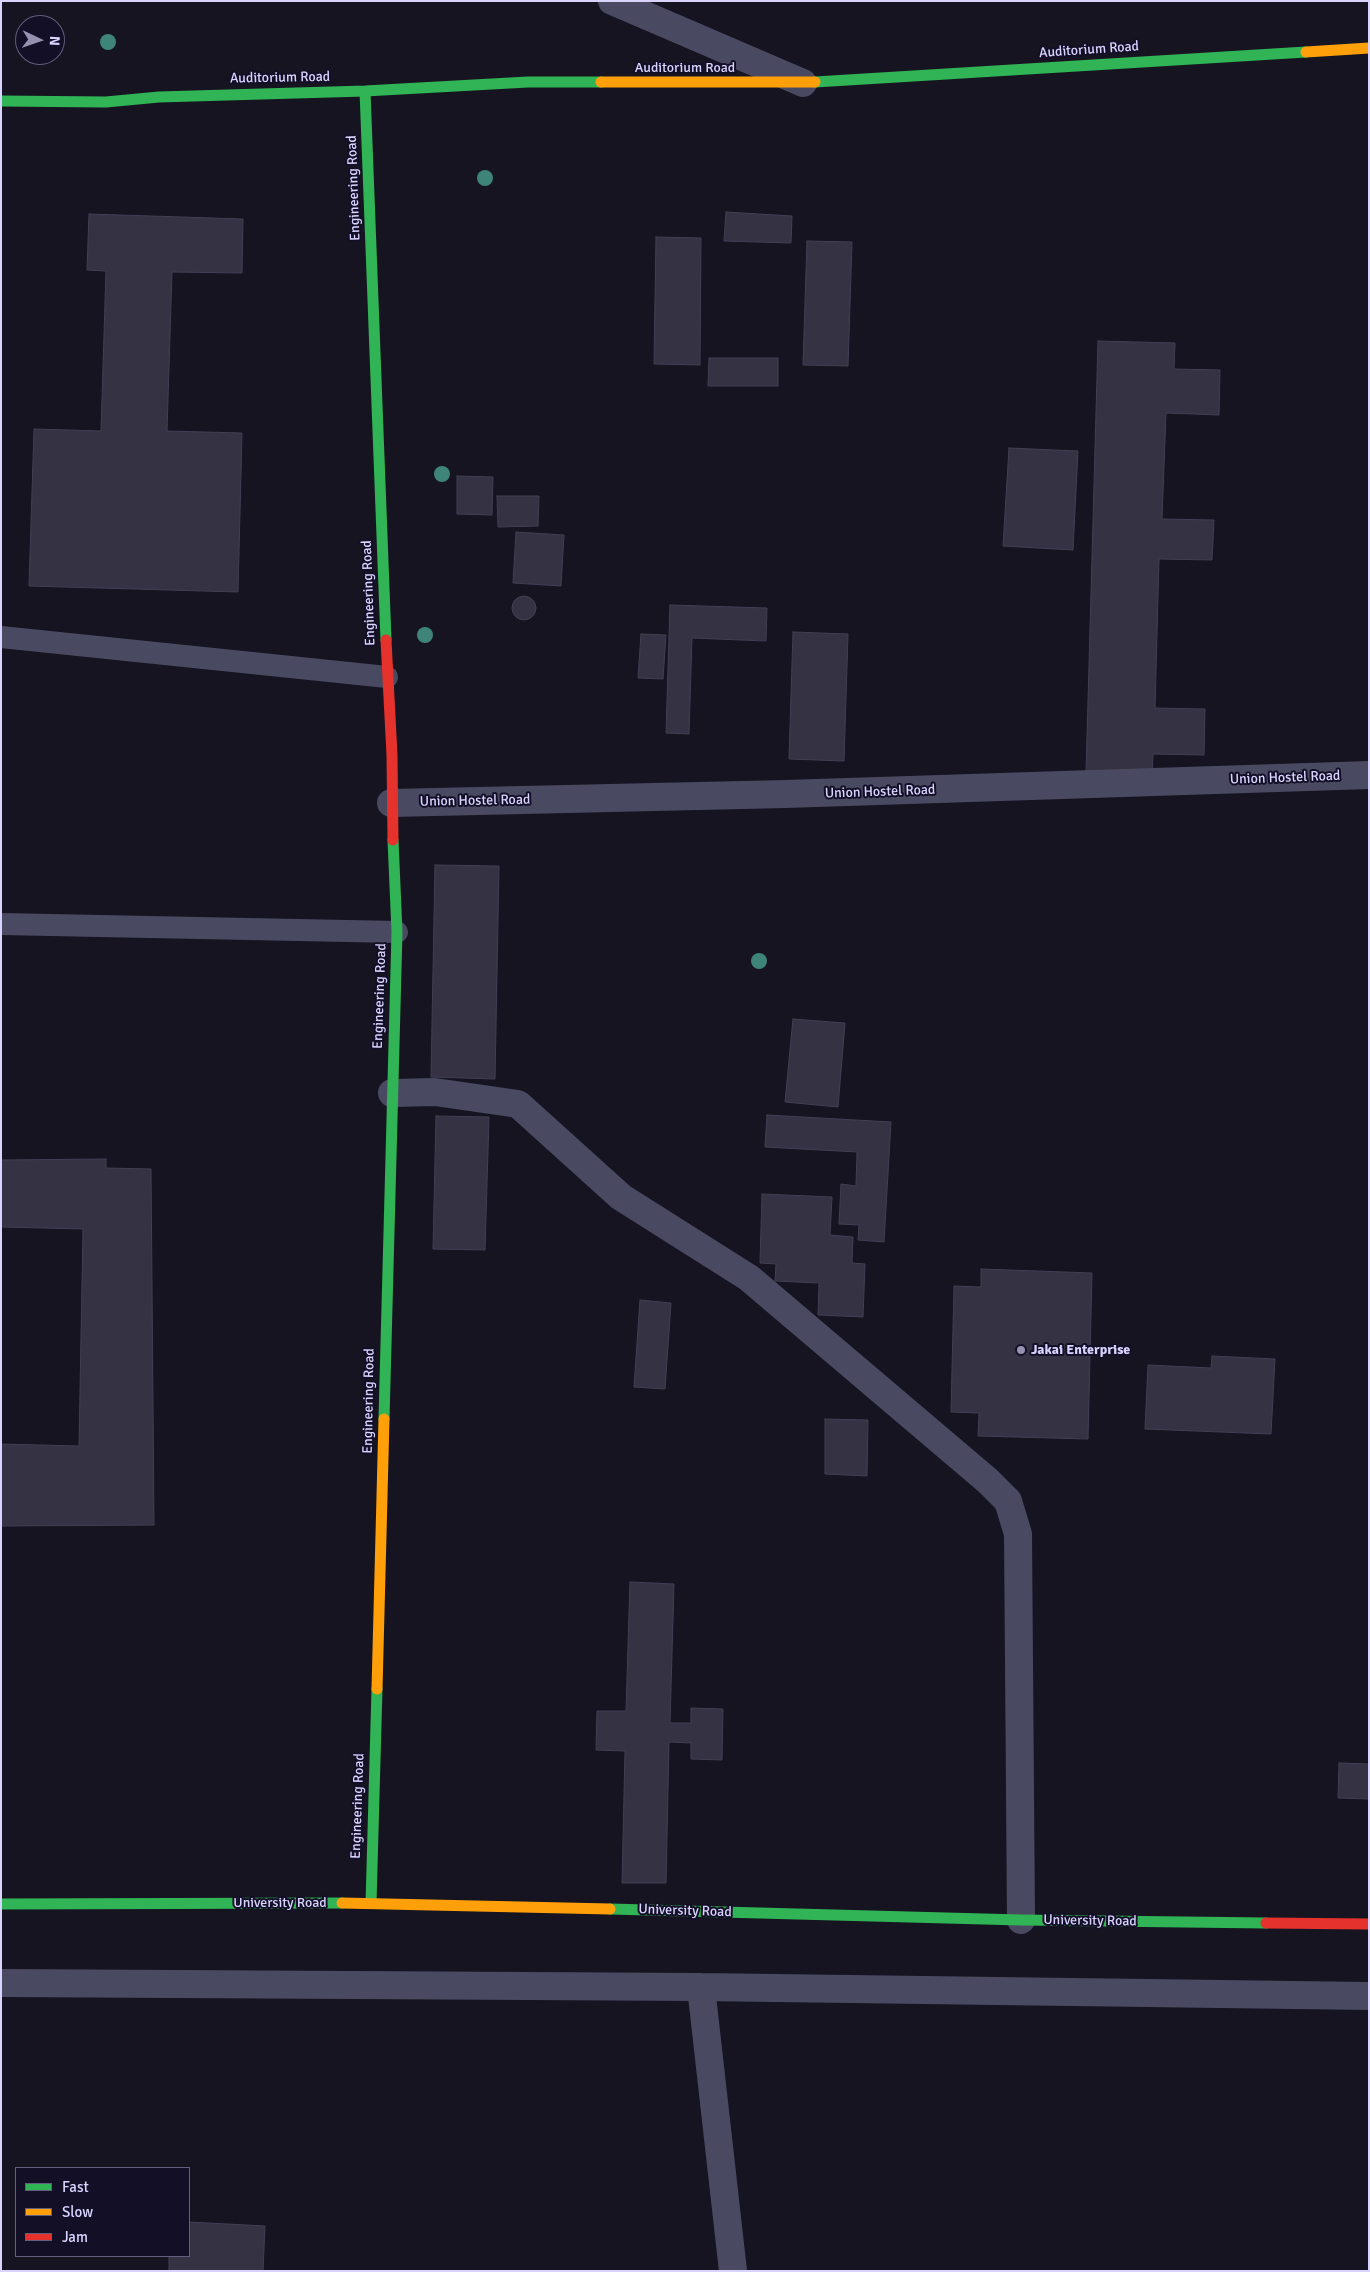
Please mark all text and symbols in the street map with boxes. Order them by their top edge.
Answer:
north arrow [15,15,65,65]
text: N [46,35,63,46]
street label: Auditorium Road [1038,38,1140,62]
street label: Auditorium Road [635,60,735,76]
street label: Auditorium Road [230,69,330,87]
street label: Engineering Road [344,135,364,241]
street label: Engineering Road [359,540,379,646]
street label: Union Hostel Road [1229,768,1341,788]
street label: Union Hostel Road [824,782,936,802]
street label: Union Hostel Road [420,792,530,810]
street label: Engineering Road [370,943,390,1049]
place label: Jakai Enterprise [1031,1342,1130,1358]
marker: Jakai Enterprise [1015,1344,1027,1356]
street label: Engineering Road [360,1348,378,1454]
street label: Engineering Road [348,1753,368,1859]
street label: University Road [233,1895,327,1911]
street label: University Road [638,1901,732,1921]
street label: University Road [1043,1912,1137,1930]
legend [15,2167,190,2257]
text: Fast [62,2178,89,2196]
text: Slow [62,2203,93,2221]
text: Jam [62,2228,88,2246]

